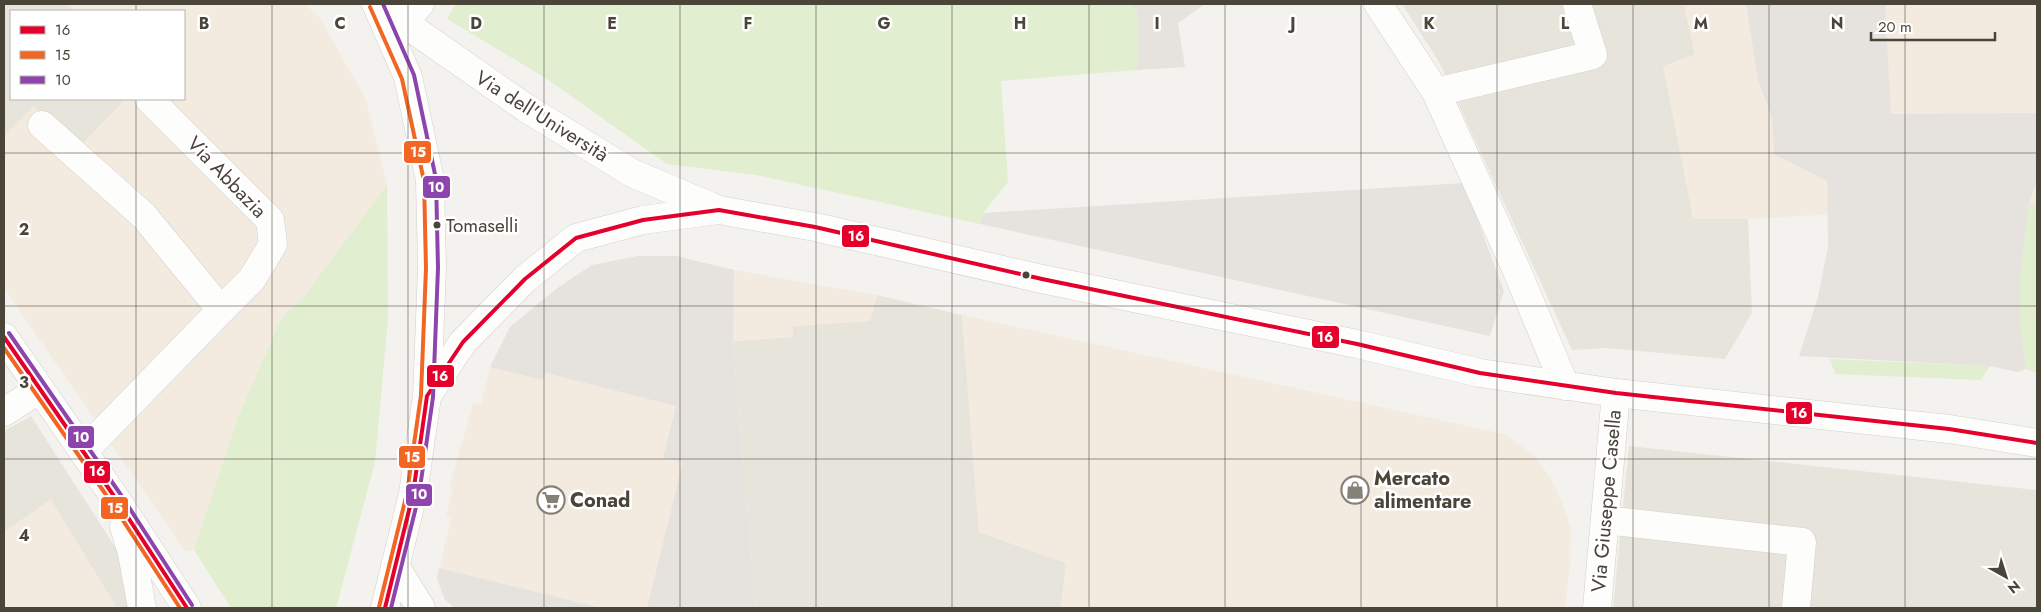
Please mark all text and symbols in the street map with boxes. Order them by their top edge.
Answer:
legend [10,10,185,100]
scale bar [1871,10,1995,42]
text: B [199,12,209,35]
text: C [334,12,346,35]
text: D [470,12,482,35]
text: E [607,12,617,35]
text: F [744,12,752,35]
text: G [877,12,891,35]
text: H [1014,12,1026,35]
text: I [1154,12,1160,35]
text: J [1287,12,1296,35]
text: K [1423,12,1435,35]
text: L [1561,12,1570,35]
text: M [1694,12,1708,35]
text: N [1831,12,1843,35]
text: 20 m [1878,16,1912,38]
text: 16 [55,19,70,41]
text: 15 [55,44,70,66]
street label: Via dell'Università [469,64,614,169]
text: 10 [55,69,71,91]
street label: Via Abbazia [180,130,273,225]
line badge: 15 [403,140,432,164]
text: 15 [410,142,426,162]
line badge: 10 [422,175,451,199]
text: 10 [428,177,444,197]
place label: Tomaselli [446,212,518,239]
text: 2 [19,218,29,241]
marker: Tomaselli [432,220,442,230]
line badge: 16 [841,224,870,248]
text: 16 [848,226,864,246]
unlabelled marker [1021,270,1031,280]
line badge: 16 [1311,325,1340,349]
text: 16 [1317,327,1333,347]
line badge: 16 [426,364,455,388]
text: 16 [432,366,448,386]
text: 3 [19,371,29,394]
line badge: 16 [1785,401,1813,425]
text: 16 [1791,403,1807,423]
street label: Via Giuseppe Casella [1584,409,1629,594]
line badge: 10 [67,425,95,449]
text: 10 [73,427,89,447]
line badge: 15 [398,445,426,469]
text: 15 [404,447,420,467]
line badge: 16 [83,460,111,484]
text: 16 [89,461,105,481]
place label: Mercato alimentare [1374,464,1472,516]
shop icon: Mercato alimentare [1340,475,1370,505]
line badge: 10 [405,483,433,507]
text: 10 [411,484,427,504]
supermarket icon: Conad [536,485,566,515]
place label: Conad [570,486,630,515]
line badge: 15 [100,496,129,520]
text: 15 [107,498,123,518]
text: 4 [18,524,30,547]
north arrow [1981,552,2031,602]
text: N [2004,576,2025,598]

